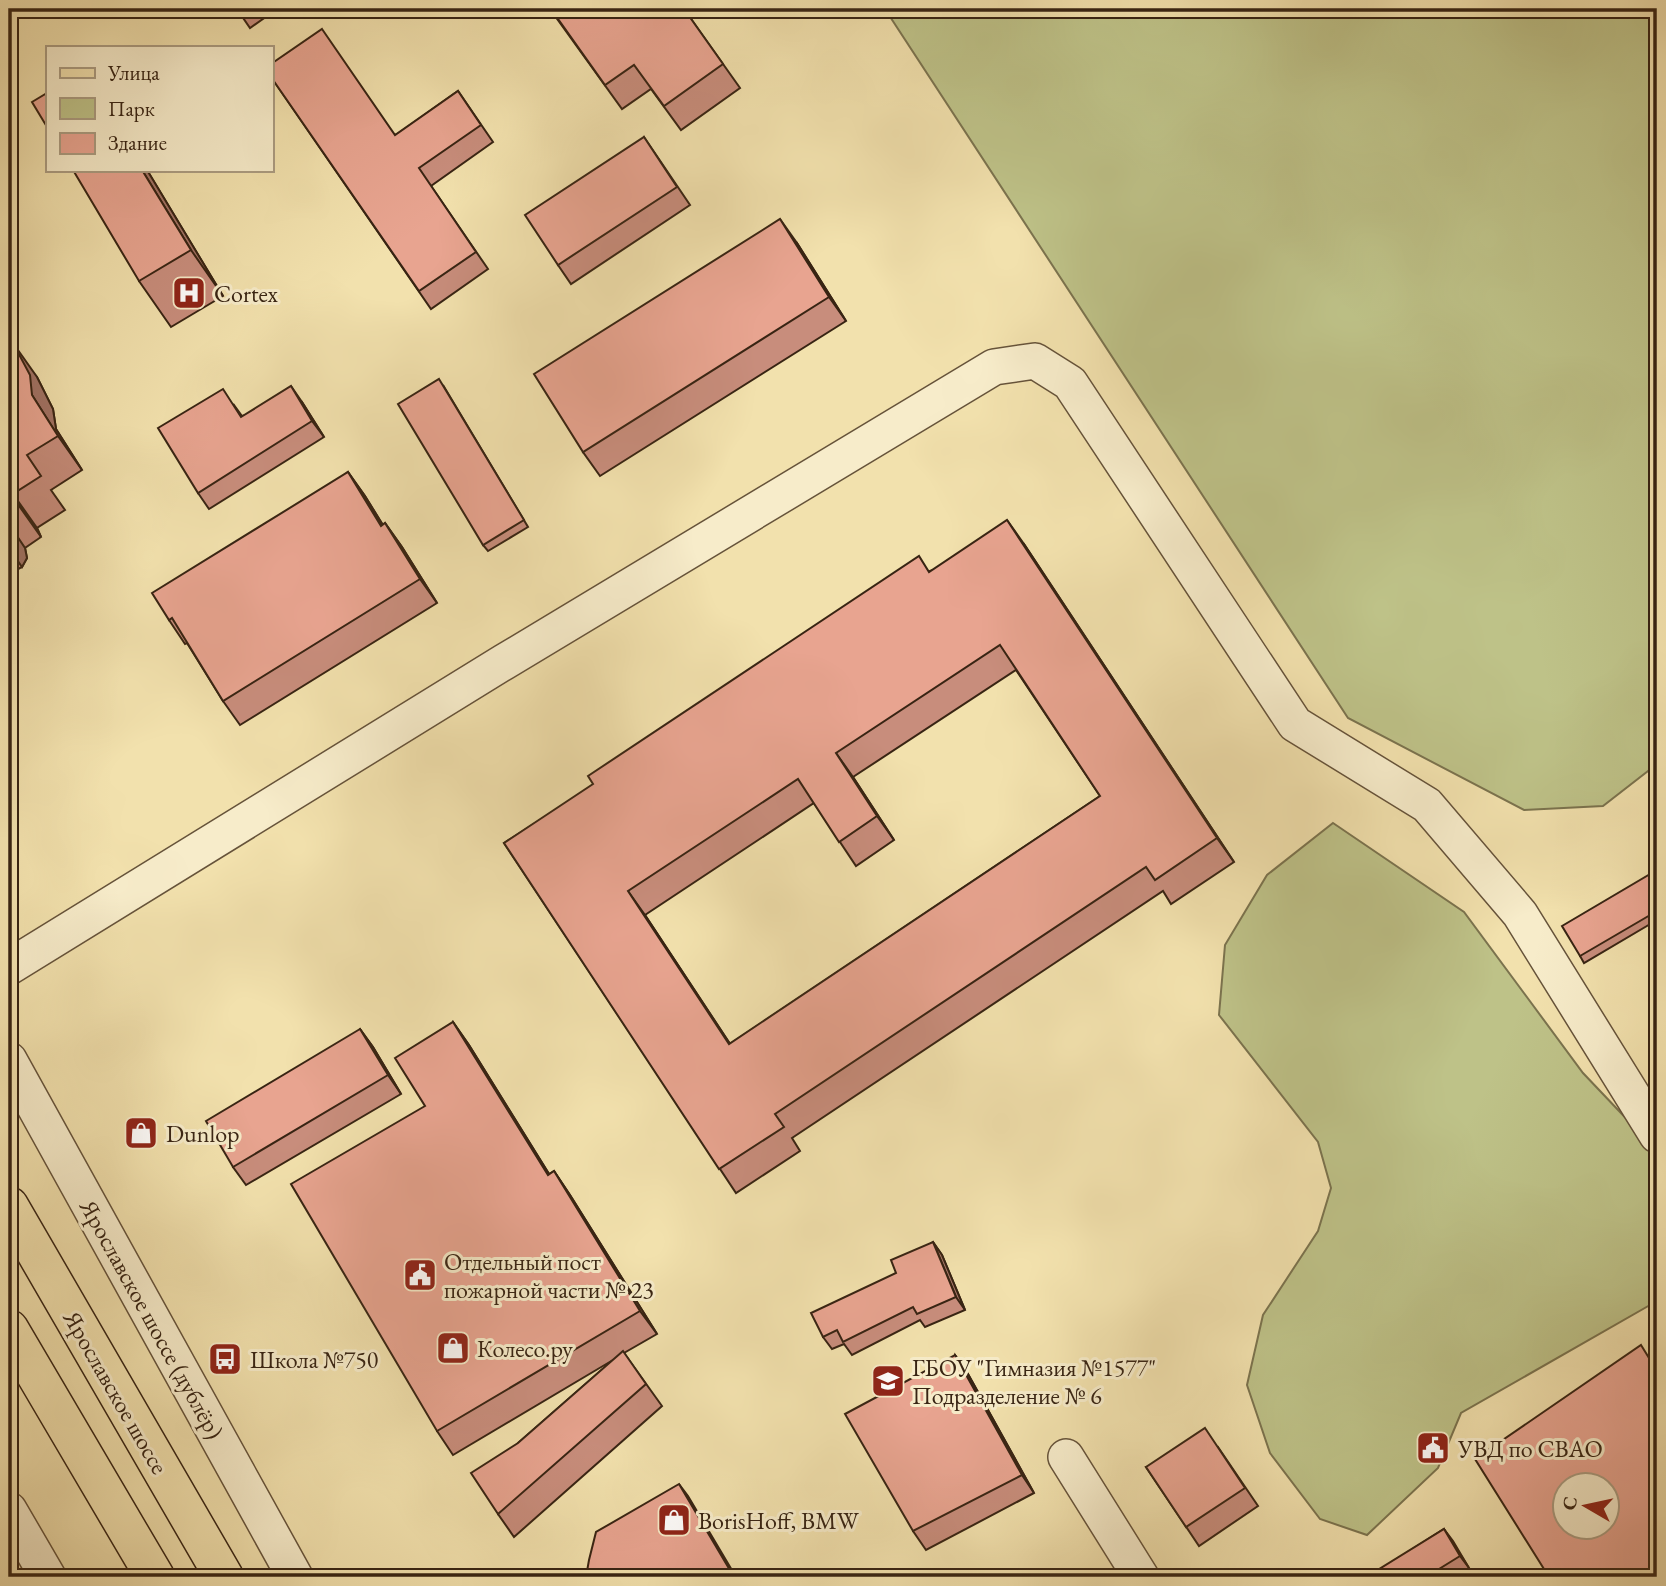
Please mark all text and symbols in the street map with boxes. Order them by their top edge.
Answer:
legend [46,46,273,172]
text: Улица [107,59,160,86]
text: Парк [108,95,155,122]
text: Здание [108,129,167,156]
hospital icon: Cortex [170,274,208,312]
place label: Cortex [214,278,278,309]
shop icon: Dunlop [122,1114,160,1152]
place label: Dunlop [166,1118,240,1149]
street label: Ярославское шоссе (дублёр) [74,1194,230,1444]
place label: Отдельный пост пожарной части № 23 [444,1246,654,1305]
public building icon: Отдельный пост пожарной части № 23 [401,1256,439,1294]
street label: Ярославское шоссе [58,1305,174,1479]
shop icon: Колесо.ру [434,1329,472,1367]
place label: Колесо.ру [477,1333,573,1364]
bus stop icon: Школа №750 [206,1340,244,1378]
place label: Школа №750 [250,1344,378,1375]
place label: ГБОУ "Гимназия №1577" Подразделение № 6 [912,1352,1156,1411]
school or university icon: ГБОУ "Гимназия №1577" Подразделение № 6 [869,1362,907,1400]
public building icon: УВД по СВАО [1414,1429,1452,1467]
place label: УВД по СВАО [1457,1433,1603,1464]
north arrow [1550,1470,1620,1540]
text: С [1556,1495,1583,1512]
shop icon: BorisHoff, BMW [655,1501,693,1539]
place label: BorisHoff, BMW [698,1505,860,1536]

